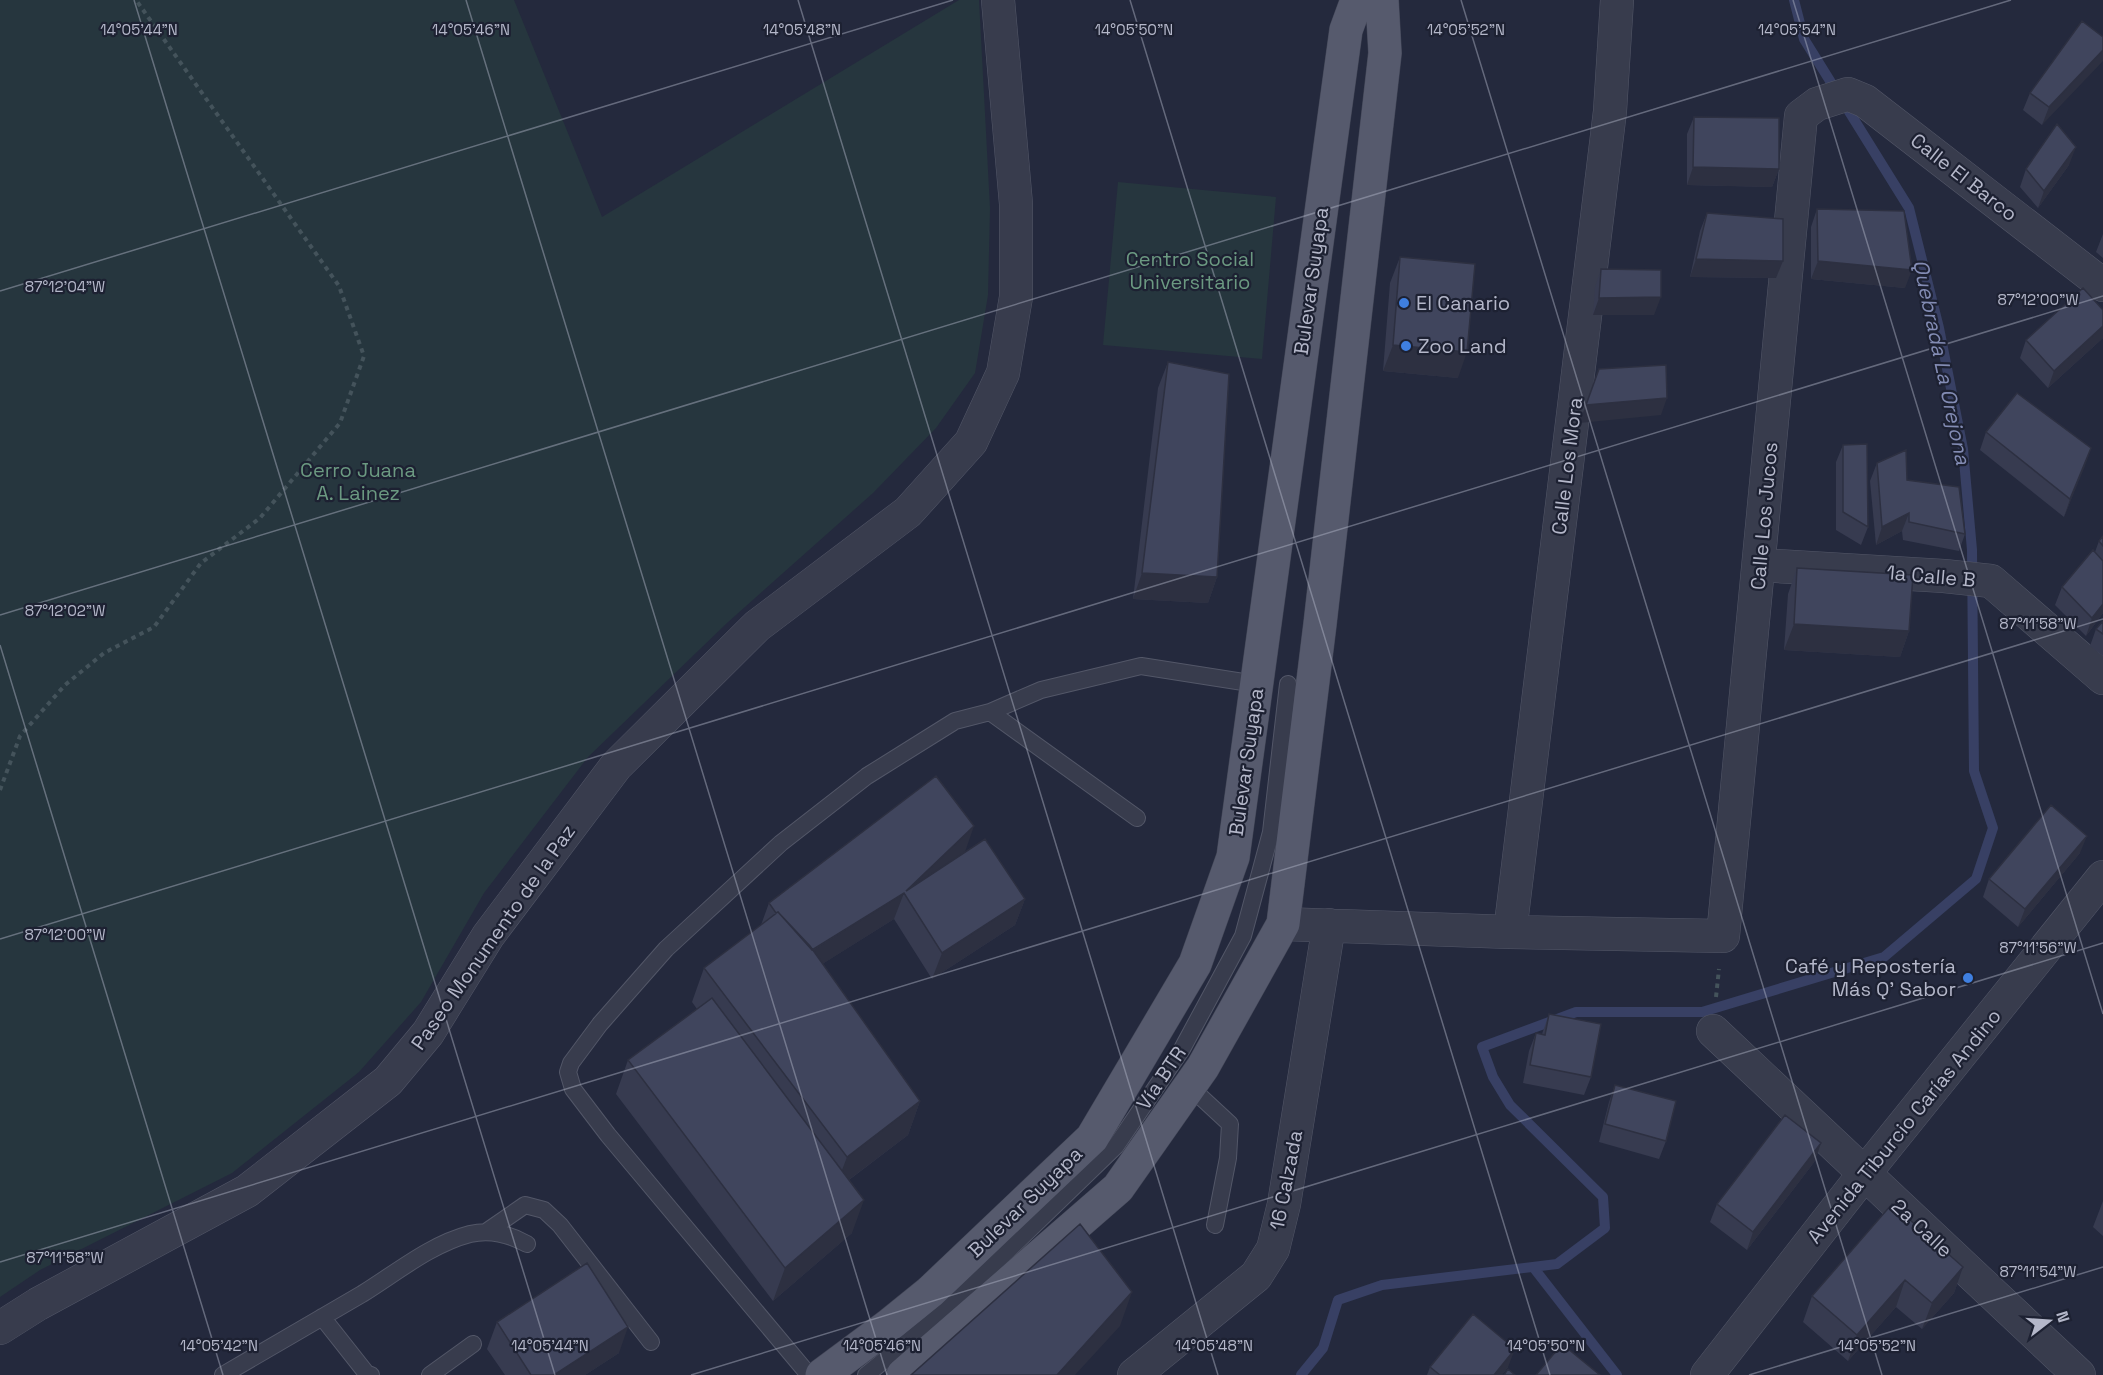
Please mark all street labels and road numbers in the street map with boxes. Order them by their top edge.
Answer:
street label: Calle El Barco [1905,127,2023,227]
street label: Bulevar Suyapa [1288,205,1334,357]
street label: Calle Los Mora [1546,396,1588,536]
street label: Calle Los Jucos [1745,441,1783,591]
street label: 1a Calle B [1885,559,1977,593]
street label: Bulevar Suyapa [1223,686,1269,838]
street label: Paseo Monumento de la Paz [405,819,581,1055]
street label: Avenida Tiburcio Carías Andino [1801,1003,2007,1249]
street label: Vía BTR [1130,1041,1192,1115]
street label: 16 Calzada [1264,1128,1308,1232]
street label: Bulevar Suyapa [962,1141,1088,1263]
street label: 2a Calle [1886,1193,1958,1263]

